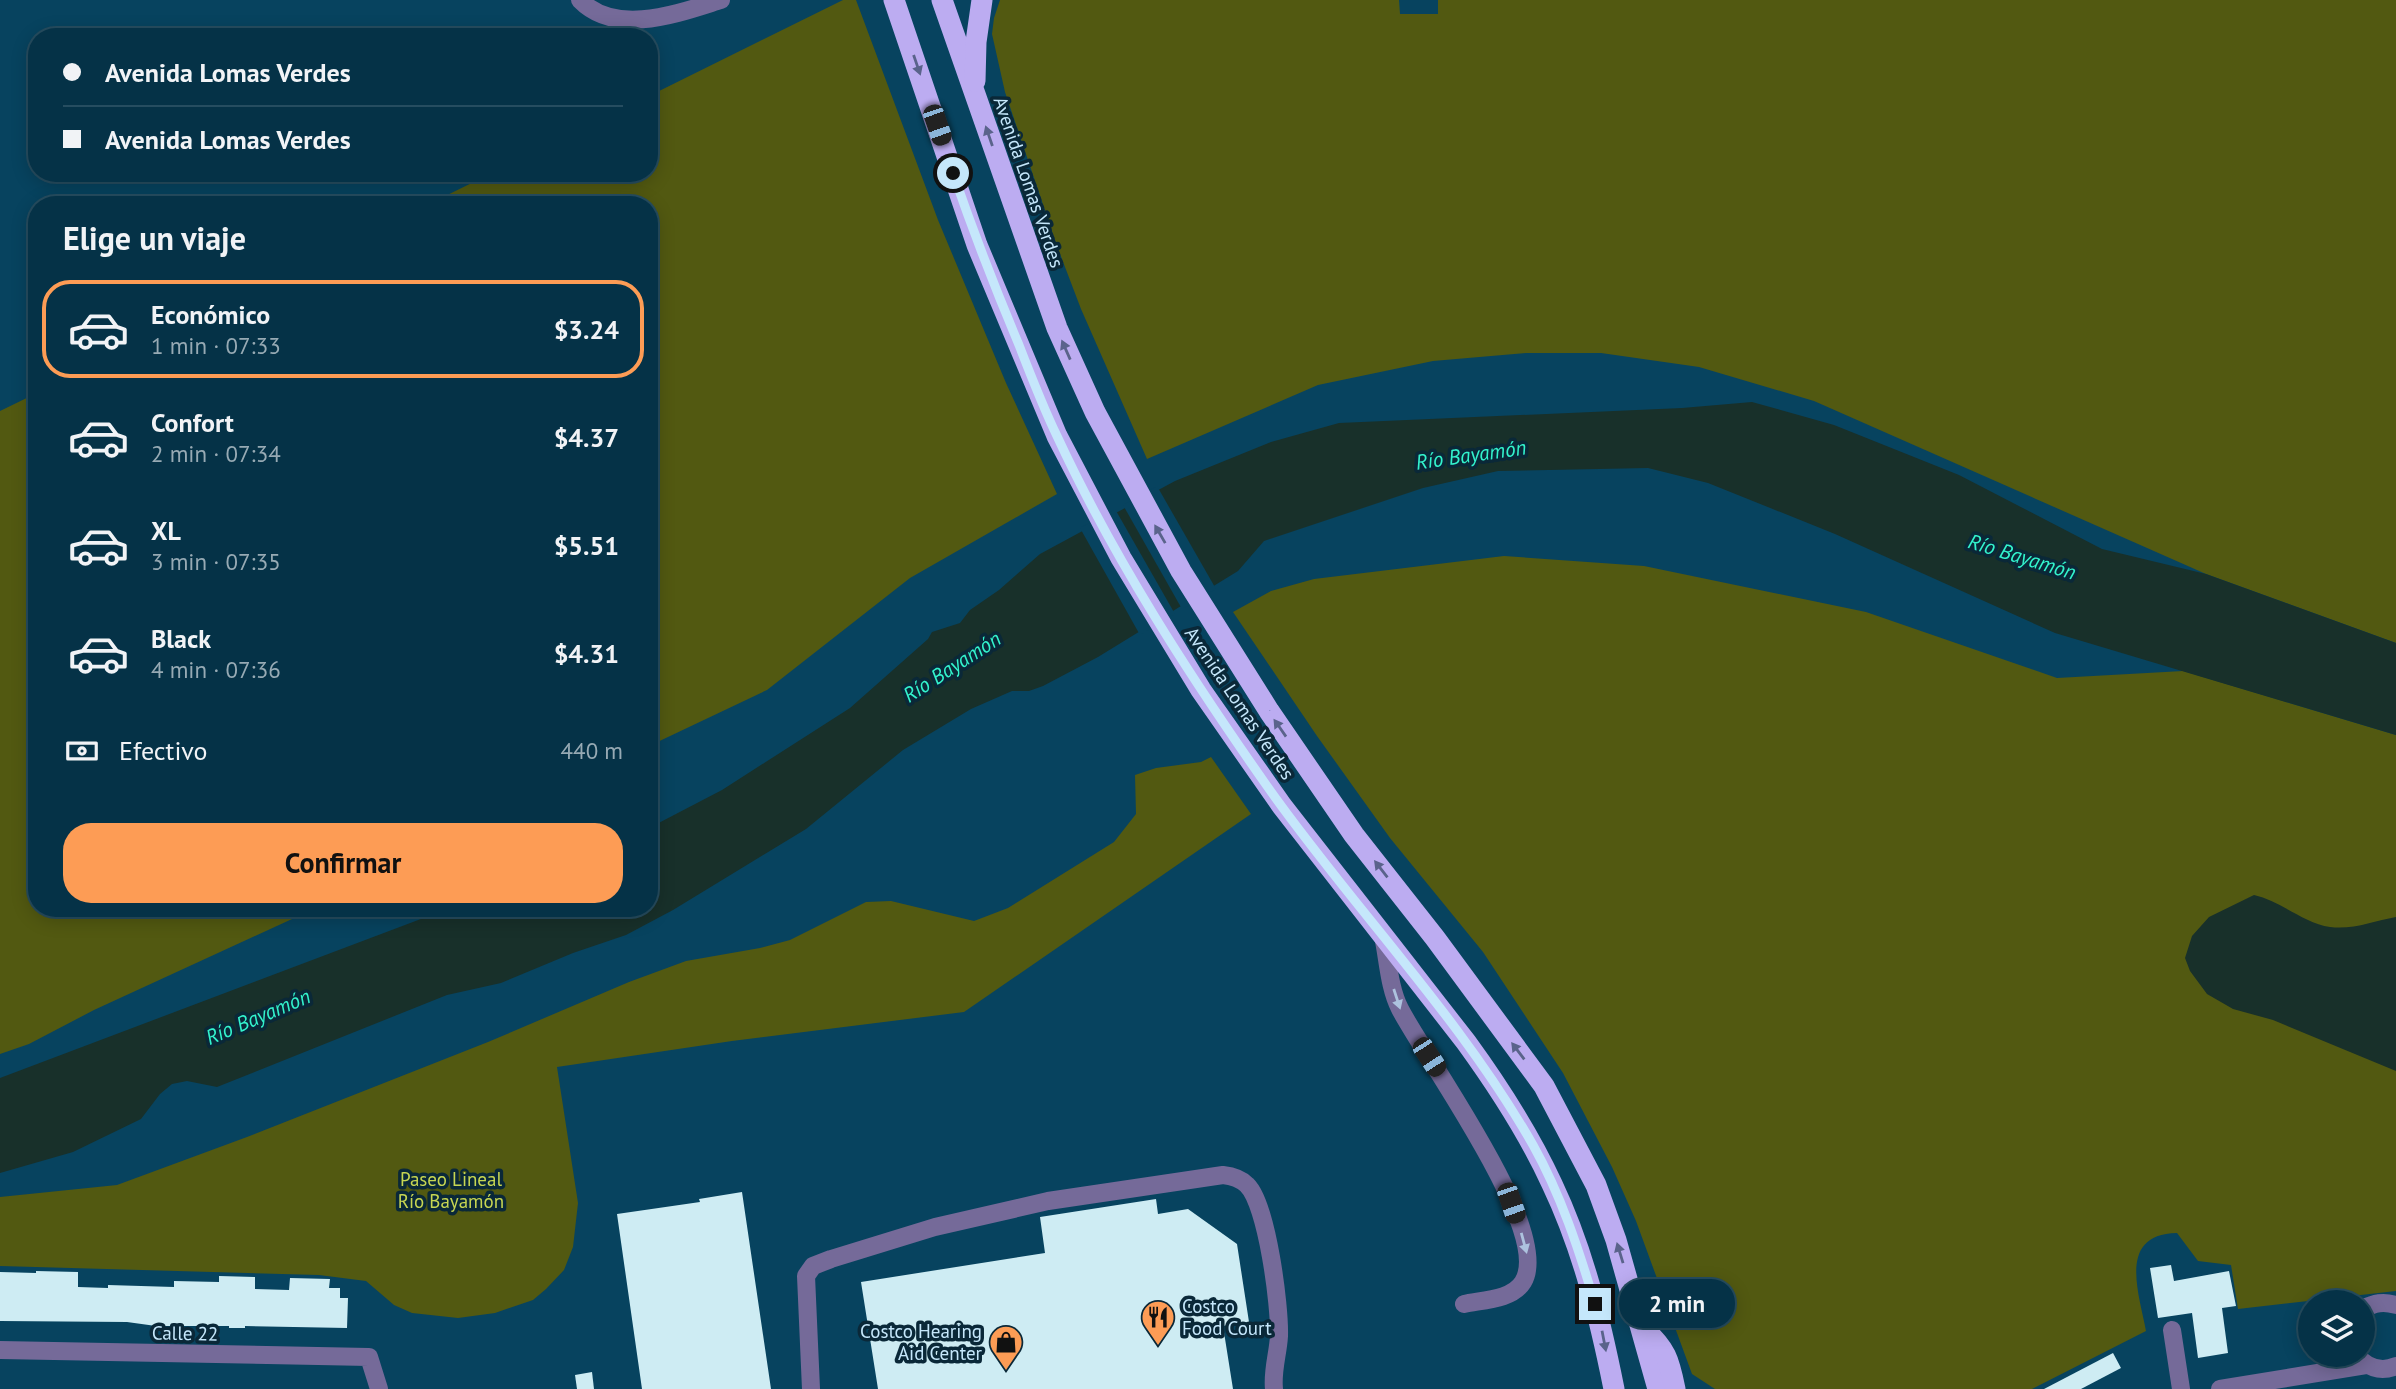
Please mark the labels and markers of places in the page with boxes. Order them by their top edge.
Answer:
place label: Costco Food Court [1182,1294,1272,1340]
restaurant icon: Costco Food Court [1139,1298,1177,1347]
place label: Costco Hearing Aid Center [860,1319,983,1365]
shop icon: Costco Hearing Aid Center [987,1323,1025,1372]

